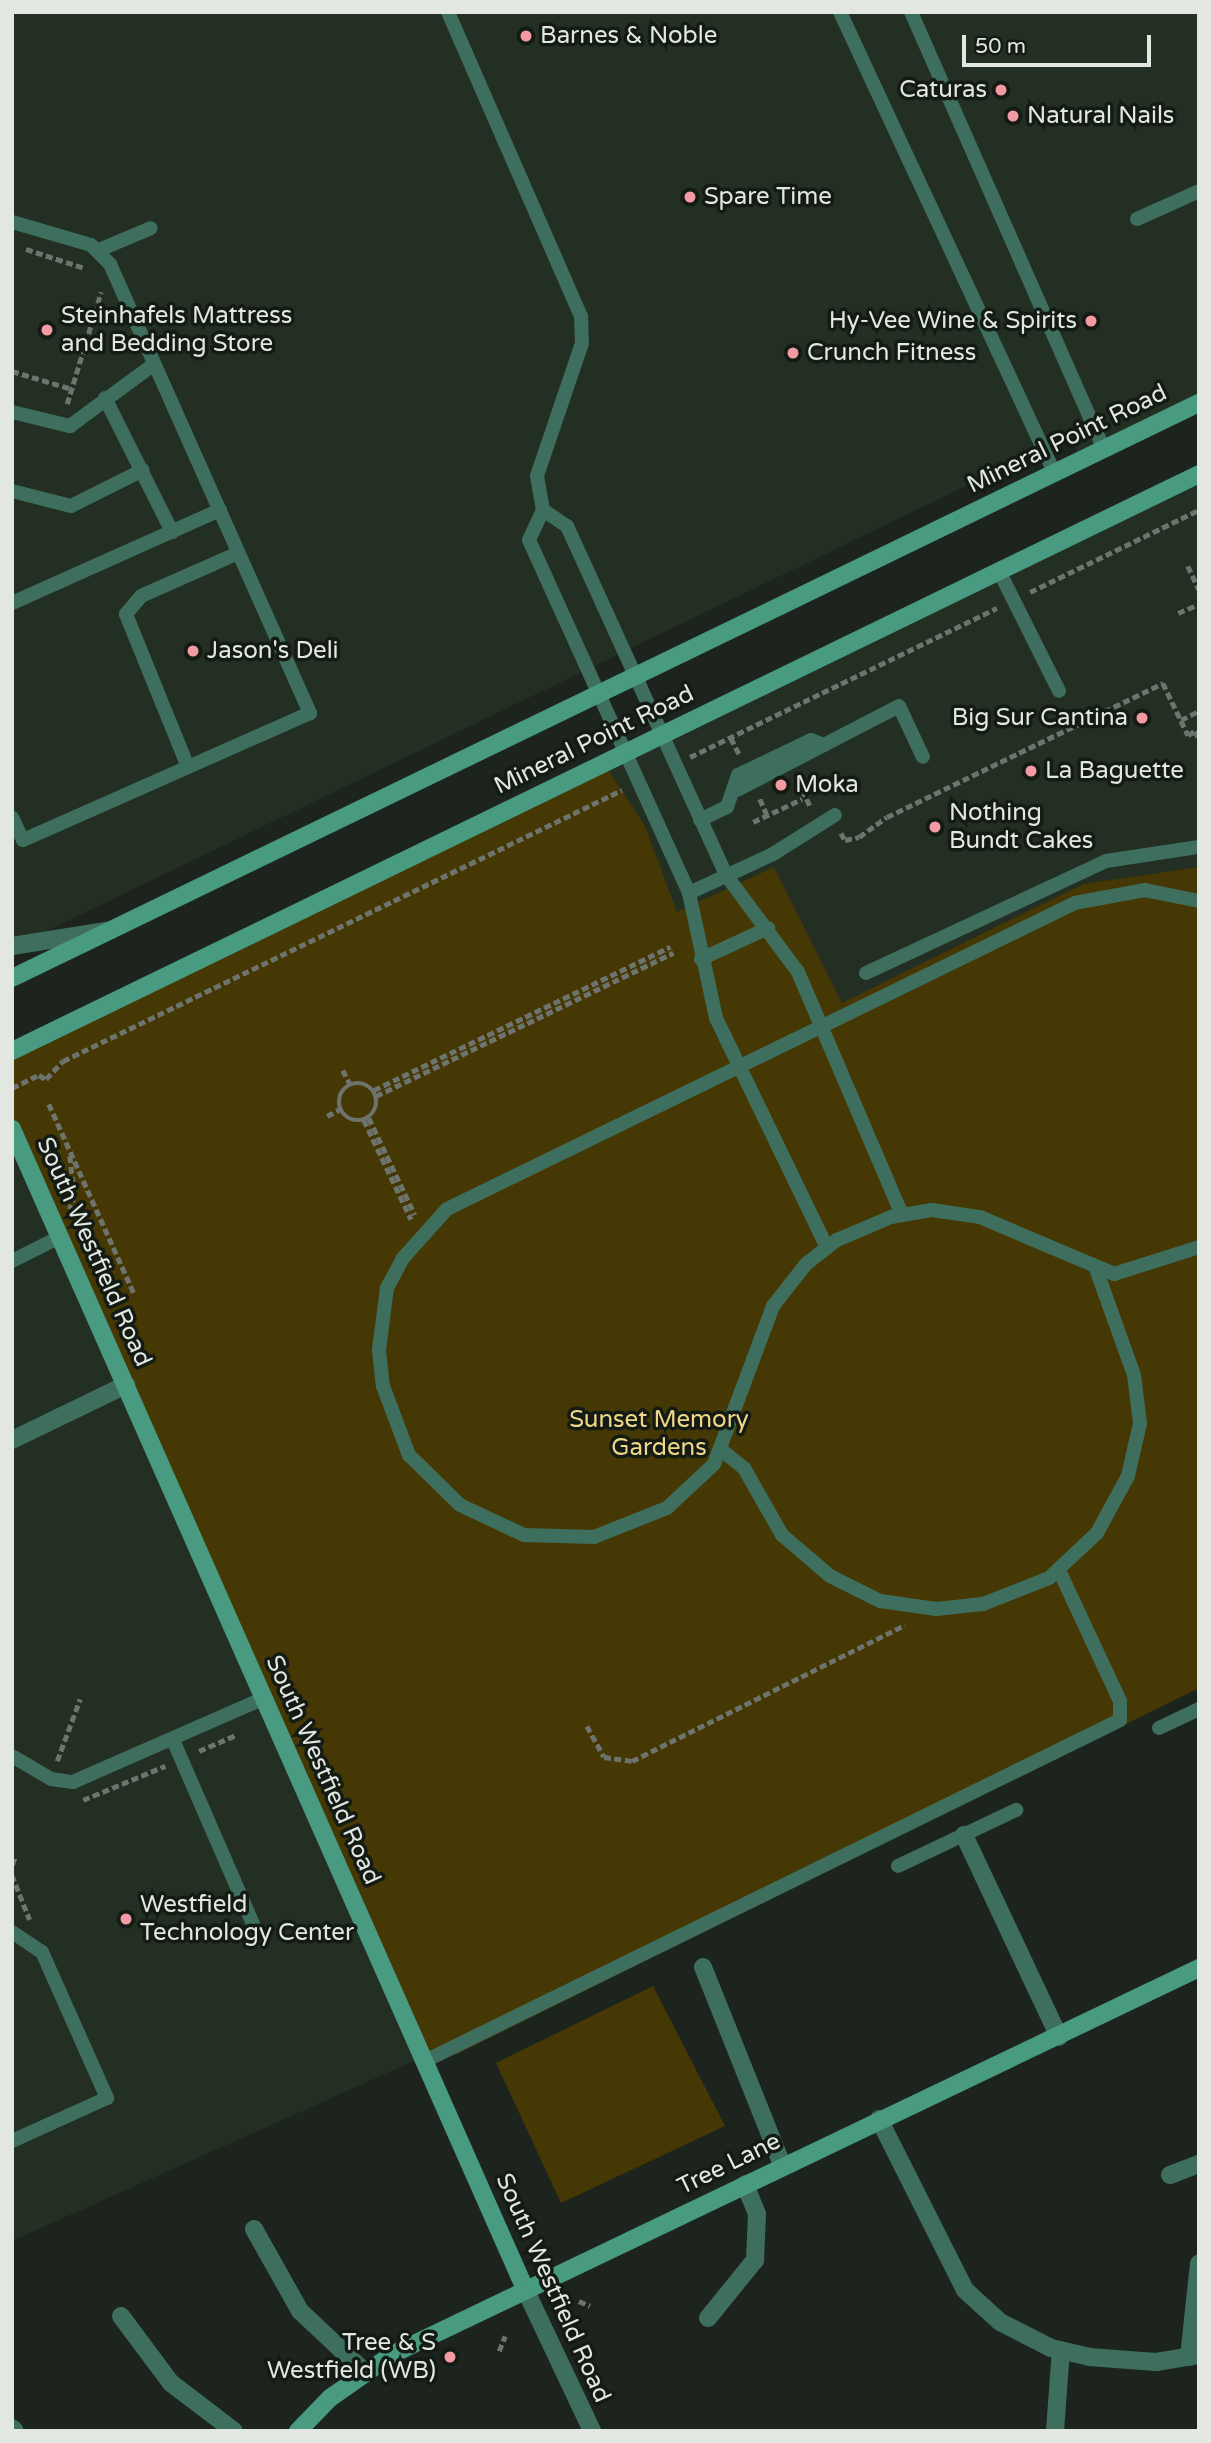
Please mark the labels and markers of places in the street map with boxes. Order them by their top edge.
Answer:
place label: Barnes & Noble [540,22,717,50]
marker: Barnes & Noble [518,28,534,44]
place label: Caturas [899,76,987,104]
marker: Caturas [993,82,1009,98]
place label: Natural Nails [1027,102,1174,130]
marker: Natural Nails [1005,108,1021,124]
place label: Spare Time [704,183,832,211]
marker: Spare Time [682,189,698,205]
place label: Steinhafels Mattress and Bedding Store [61,302,292,358]
place label: Hy-Vee Wine & Spirits [829,307,1077,335]
marker: Hy-Vee Wine & Spirits [1083,313,1099,329]
marker: Steinhafels Mattress and Bedding Store [39,322,55,338]
place label: Crunch Fitness [807,339,976,367]
marker: Crunch Fitness [785,345,801,361]
place label: Jason's Deli [207,637,339,665]
marker: Jason's Deli [185,643,201,659]
place label: Big Sur Cantina [952,704,1128,732]
marker: Big Sur Cantina [1134,710,1150,726]
place label: La Baguette [1045,757,1184,785]
marker: La Baguette [1023,763,1039,779]
place label: Moka [795,771,859,799]
marker: Moka [773,777,789,793]
place label: Nothing Bundt Cakes [949,799,1093,855]
marker: Nothing Bundt Cakes [927,819,943,835]
place label: Westfield Technology Center [140,1891,354,1947]
marker: Westfield Technology Center [118,1911,134,1927]
place label: Tree & S Westfield (WB) [267,2329,436,2385]
marker: Tree & S Westfield (WB) [442,2349,458,2365]

